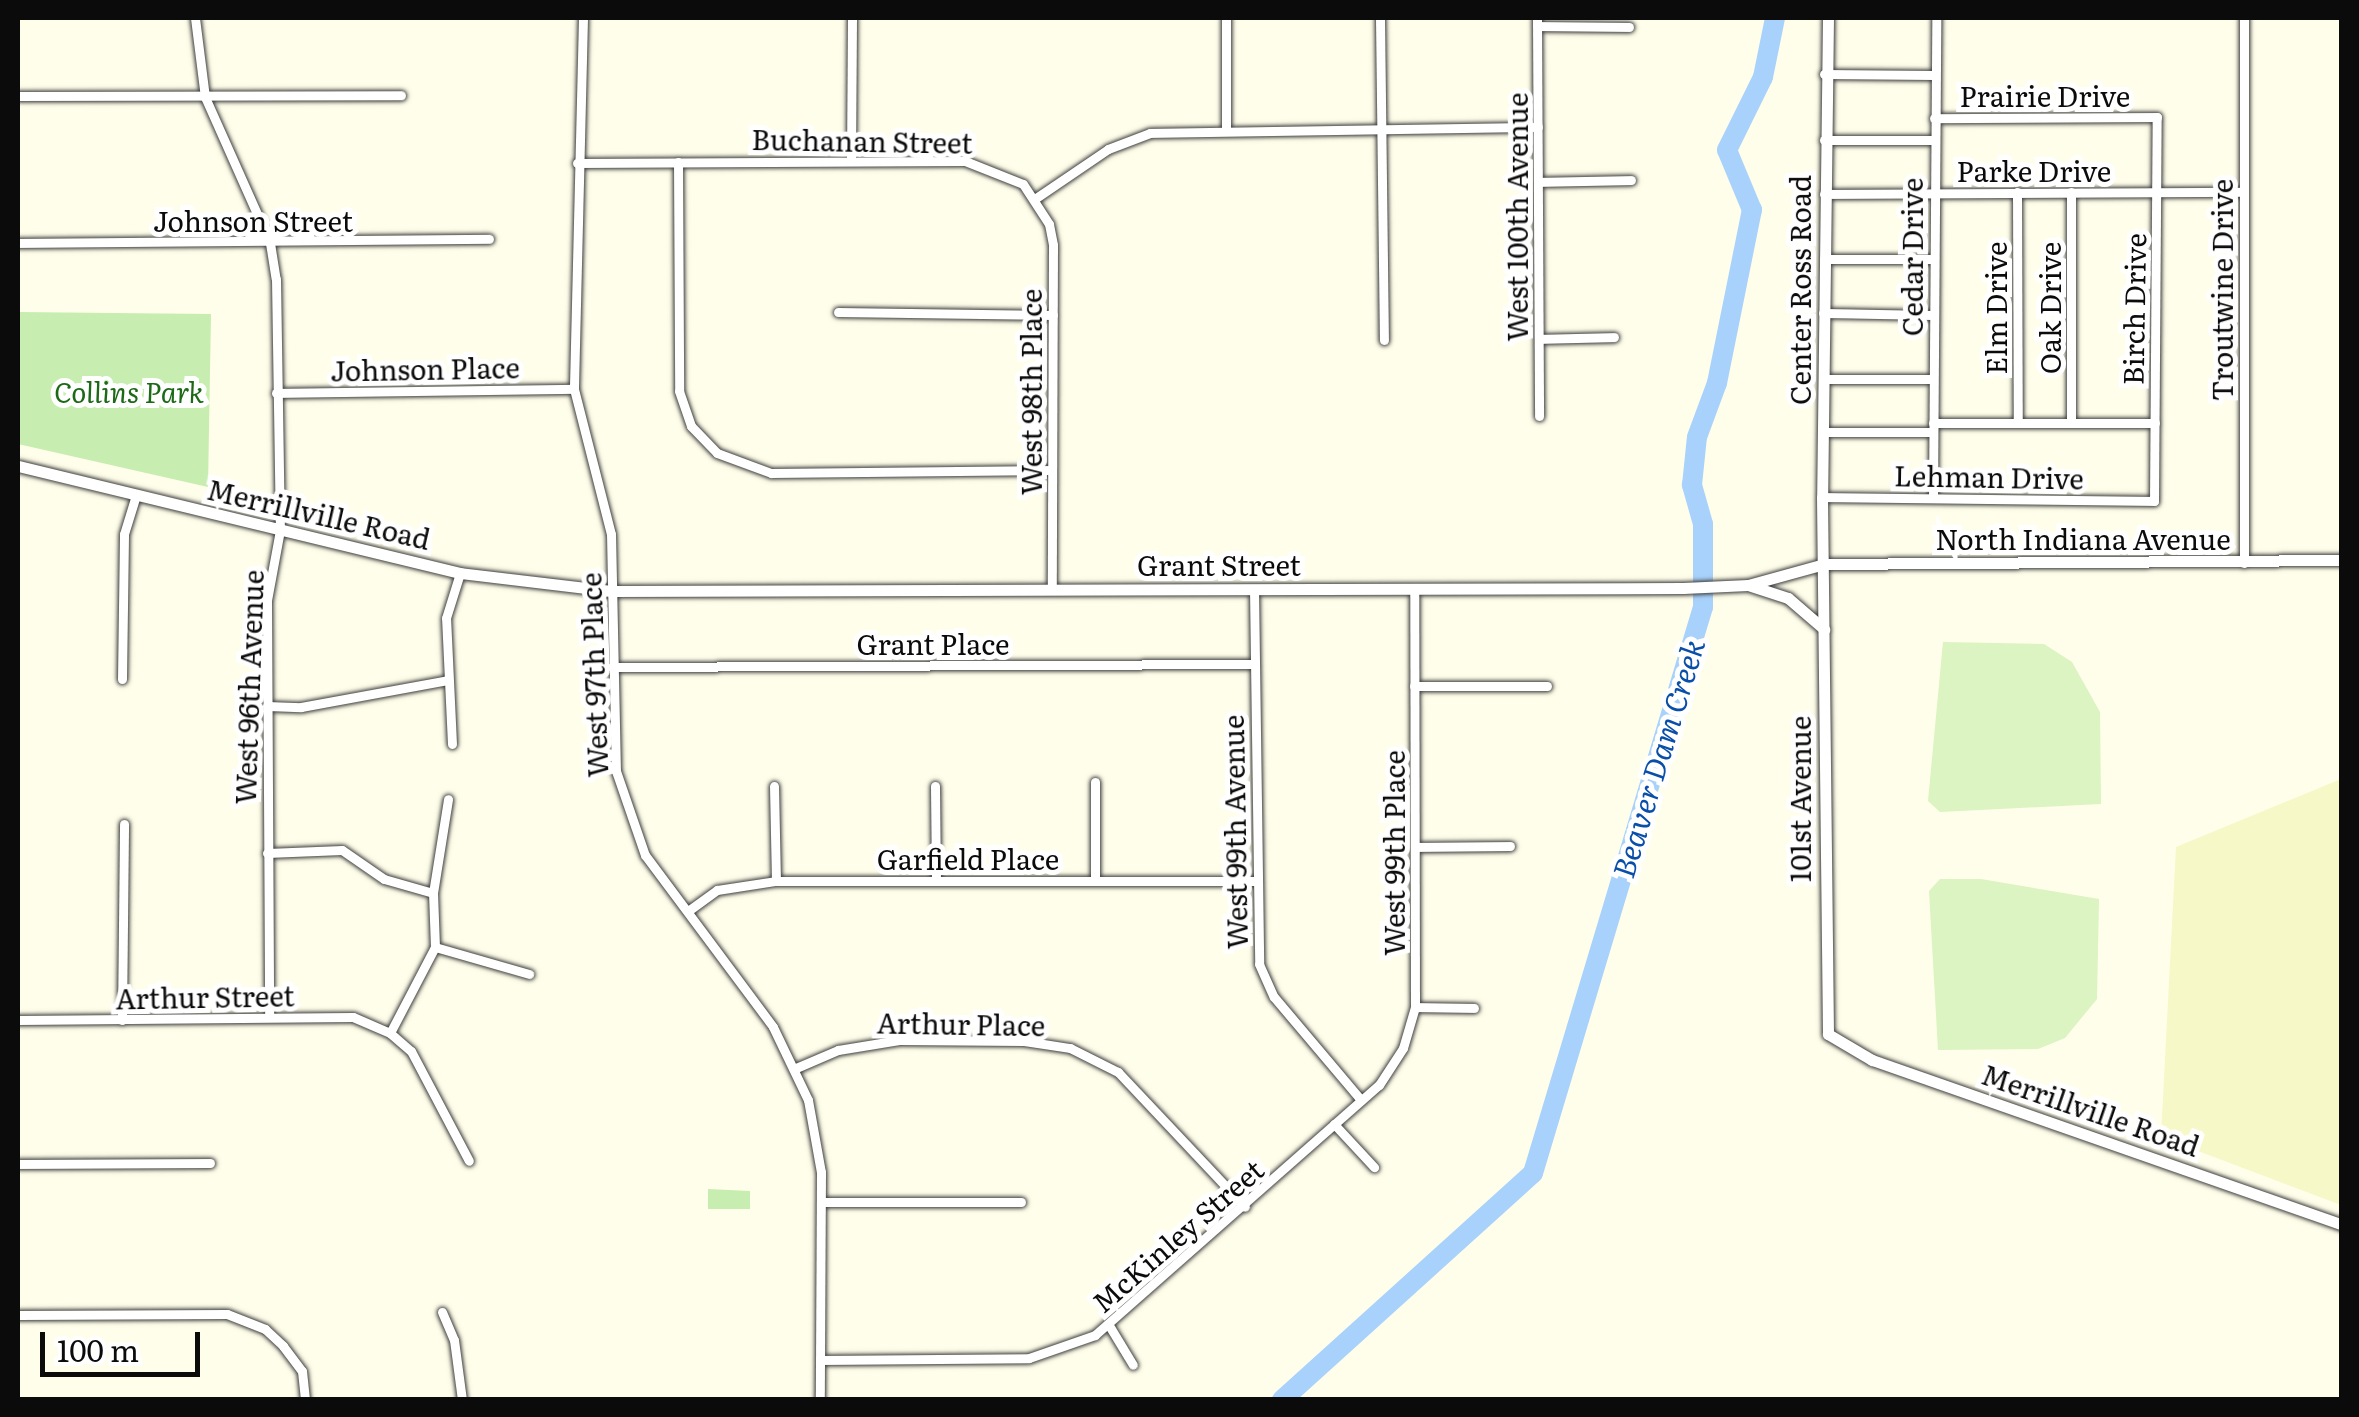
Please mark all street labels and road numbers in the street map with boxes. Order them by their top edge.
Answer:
street label: Prairie Drive [1960,78,2130,112]
street label: West 100th Avenue [1499,93,1533,341]
street label: Buchanan Street [751,121,973,159]
street label: Parke Drive [1957,153,2111,187]
street label: Center Ross Road [1782,175,1816,405]
street label: Cedar Drive [1894,178,1928,336]
street label: Troutwine Drive [2204,179,2238,401]
street label: Johnson Street [153,203,353,237]
street label: Birch Drive [2115,233,2151,385]
street label: Elm Drive [1978,241,2012,375]
street label: Oak Drive [2032,242,2066,374]
street label: West 98th Place [1013,289,1047,495]
street label: Johnson Place [330,350,520,386]
street label: Lehman Drive [1894,458,2084,494]
street label: Merrillville Road [204,471,434,555]
street label: North Indiana Avenue [1935,521,2231,555]
street label: Grant Street [1137,547,1301,581]
street label: West 96th Avenue [227,569,269,805]
street label: West 97th Place [573,572,613,778]
street label: Grant Place [856,626,1010,660]
street label: West 99th Avenue [1215,714,1253,950]
street label: 101st Avenue [1782,716,1816,882]
street label: West 99th Place [1376,750,1410,956]
street label: Garfield Place [877,841,1059,875]
street label: Arthur Street [115,978,295,1014]
street label: Arthur Place [876,1005,1046,1041]
street label: Merrillville Road [1978,1056,2204,1162]
street label: McKinley Street [1085,1152,1269,1318]

